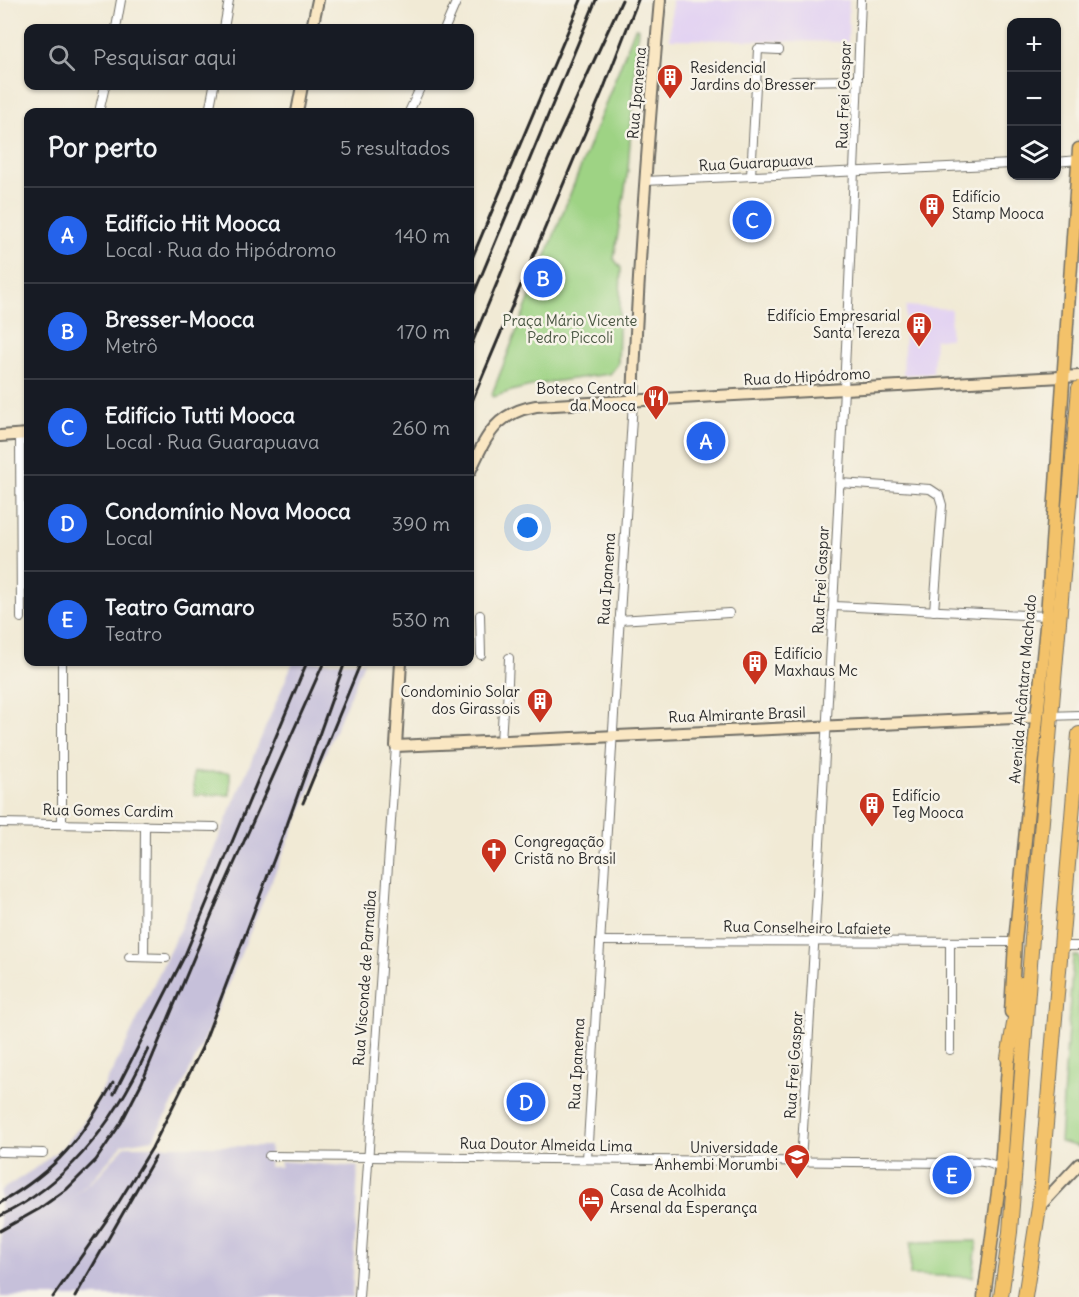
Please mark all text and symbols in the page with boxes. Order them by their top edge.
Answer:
map controls [1007,18,1061,180]
button: + [1007,18,1061,72]
search box [24,24,474,90]
icon: search [45,41,78,74]
street label: Rua Frei Gaspar [832,41,855,149]
text: Pesquisar aqui [93,43,236,71]
street label: Rua Ipanema [623,46,650,140]
place label: Residencial Jardins do Bresser [690,58,816,94]
building icon: Residencial Jardins do Bresser [655,62,685,100]
button: − [1007,72,1061,126]
button: layers [1007,126,1061,180]
text: Por perto [48,131,157,164]
text: 5 resultados [340,135,450,160]
street label: Rua Guarapuava [698,150,814,175]
place label: Edifício Stamp Mooca [952,187,1044,223]
building icon: Edifício Stamp Mooca [917,191,947,229]
pin: C [732,198,771,242]
text: Edifício Hit Mooca [105,209,281,237]
text: A [61,223,74,248]
text: 140 m [395,223,450,248]
text: Local · Rua do Hipódromo [105,237,336,262]
pin: B [524,256,562,300]
text: Bresser-Mooca [105,305,255,333]
place label: Edifício Empresarial Santa Tereza [767,306,900,342]
building icon: Edifício Empresarial Santa Tereza [904,310,934,348]
park label: Praça Mário Vicente Pedro Piccoli [503,311,637,347]
text: B [61,319,74,344]
text: 170 m [397,319,450,344]
text: Metrô [105,333,158,358]
street label: Rua do Hipódromo [743,364,871,389]
place label: Boteco Central da Mooca [536,379,636,415]
restaurant icon: Boteco Central da Mooca [641,383,671,421]
text: Edifício Tutti Mooca [105,401,295,429]
text: C [61,415,74,440]
text: 260 m [392,415,450,440]
pin: A [686,418,726,464]
text: Local · Rua Guarapuava [105,429,319,454]
text: Condomínio Nova Mooca [105,497,351,525]
text: D [60,511,75,536]
text: 390 m [392,511,450,536]
your location [513,513,542,542]
text: Local [105,525,153,550]
street label: Rua Frei Gaspar [808,525,833,635]
street label: Rua Ipanema [594,532,619,626]
text: Teatro Gamaro [105,593,255,621]
street label: Avenida Alcântara Machado [1005,594,1040,784]
text: E [62,607,73,632]
text: 530 m [392,607,450,632]
text: Teatro [105,621,162,646]
place label: Edifício Maxhaus Mc [774,644,858,680]
building icon: Edifício Maxhaus Mc [740,648,770,686]
place label: Condominio Solar dos Girassois [401,682,520,718]
building icon: Condominio Solar dos Girassois [525,686,555,724]
street label: Rua Almirante Brasil [668,703,806,726]
place label: Edifício Teg Mooca [892,786,964,822]
building icon: Edifício Teg Mooca [857,790,887,828]
street label: Rua Gomes Cardim [42,800,174,821]
place label: Congregação Cristã no Brasil [514,832,616,868]
church icon: Congregação Cristã no Brasil [479,836,509,874]
street label: Rua Visconde de Parnaíba [349,889,380,1066]
street label: Rua Conselheiro Lafaiete [723,917,891,938]
street label: Rua Frei Gaspar [780,1010,807,1120]
street label: Rua Ipanema [565,1017,588,1111]
pin: D [506,1080,546,1124]
street label: Rua Doutor Almeida Lima [459,1133,633,1156]
place label: Universidade Anhembi Morumbi [654,1138,778,1174]
school or university icon: Universidade Anhembi Morumbi [782,1142,812,1180]
pin: E [932,1152,972,1198]
place label: Casa de Acolhida Arsenal da Esperança [610,1181,758,1217]
hotel icon: Casa de Acolhida Arsenal da Esperança [576,1185,606,1223]

